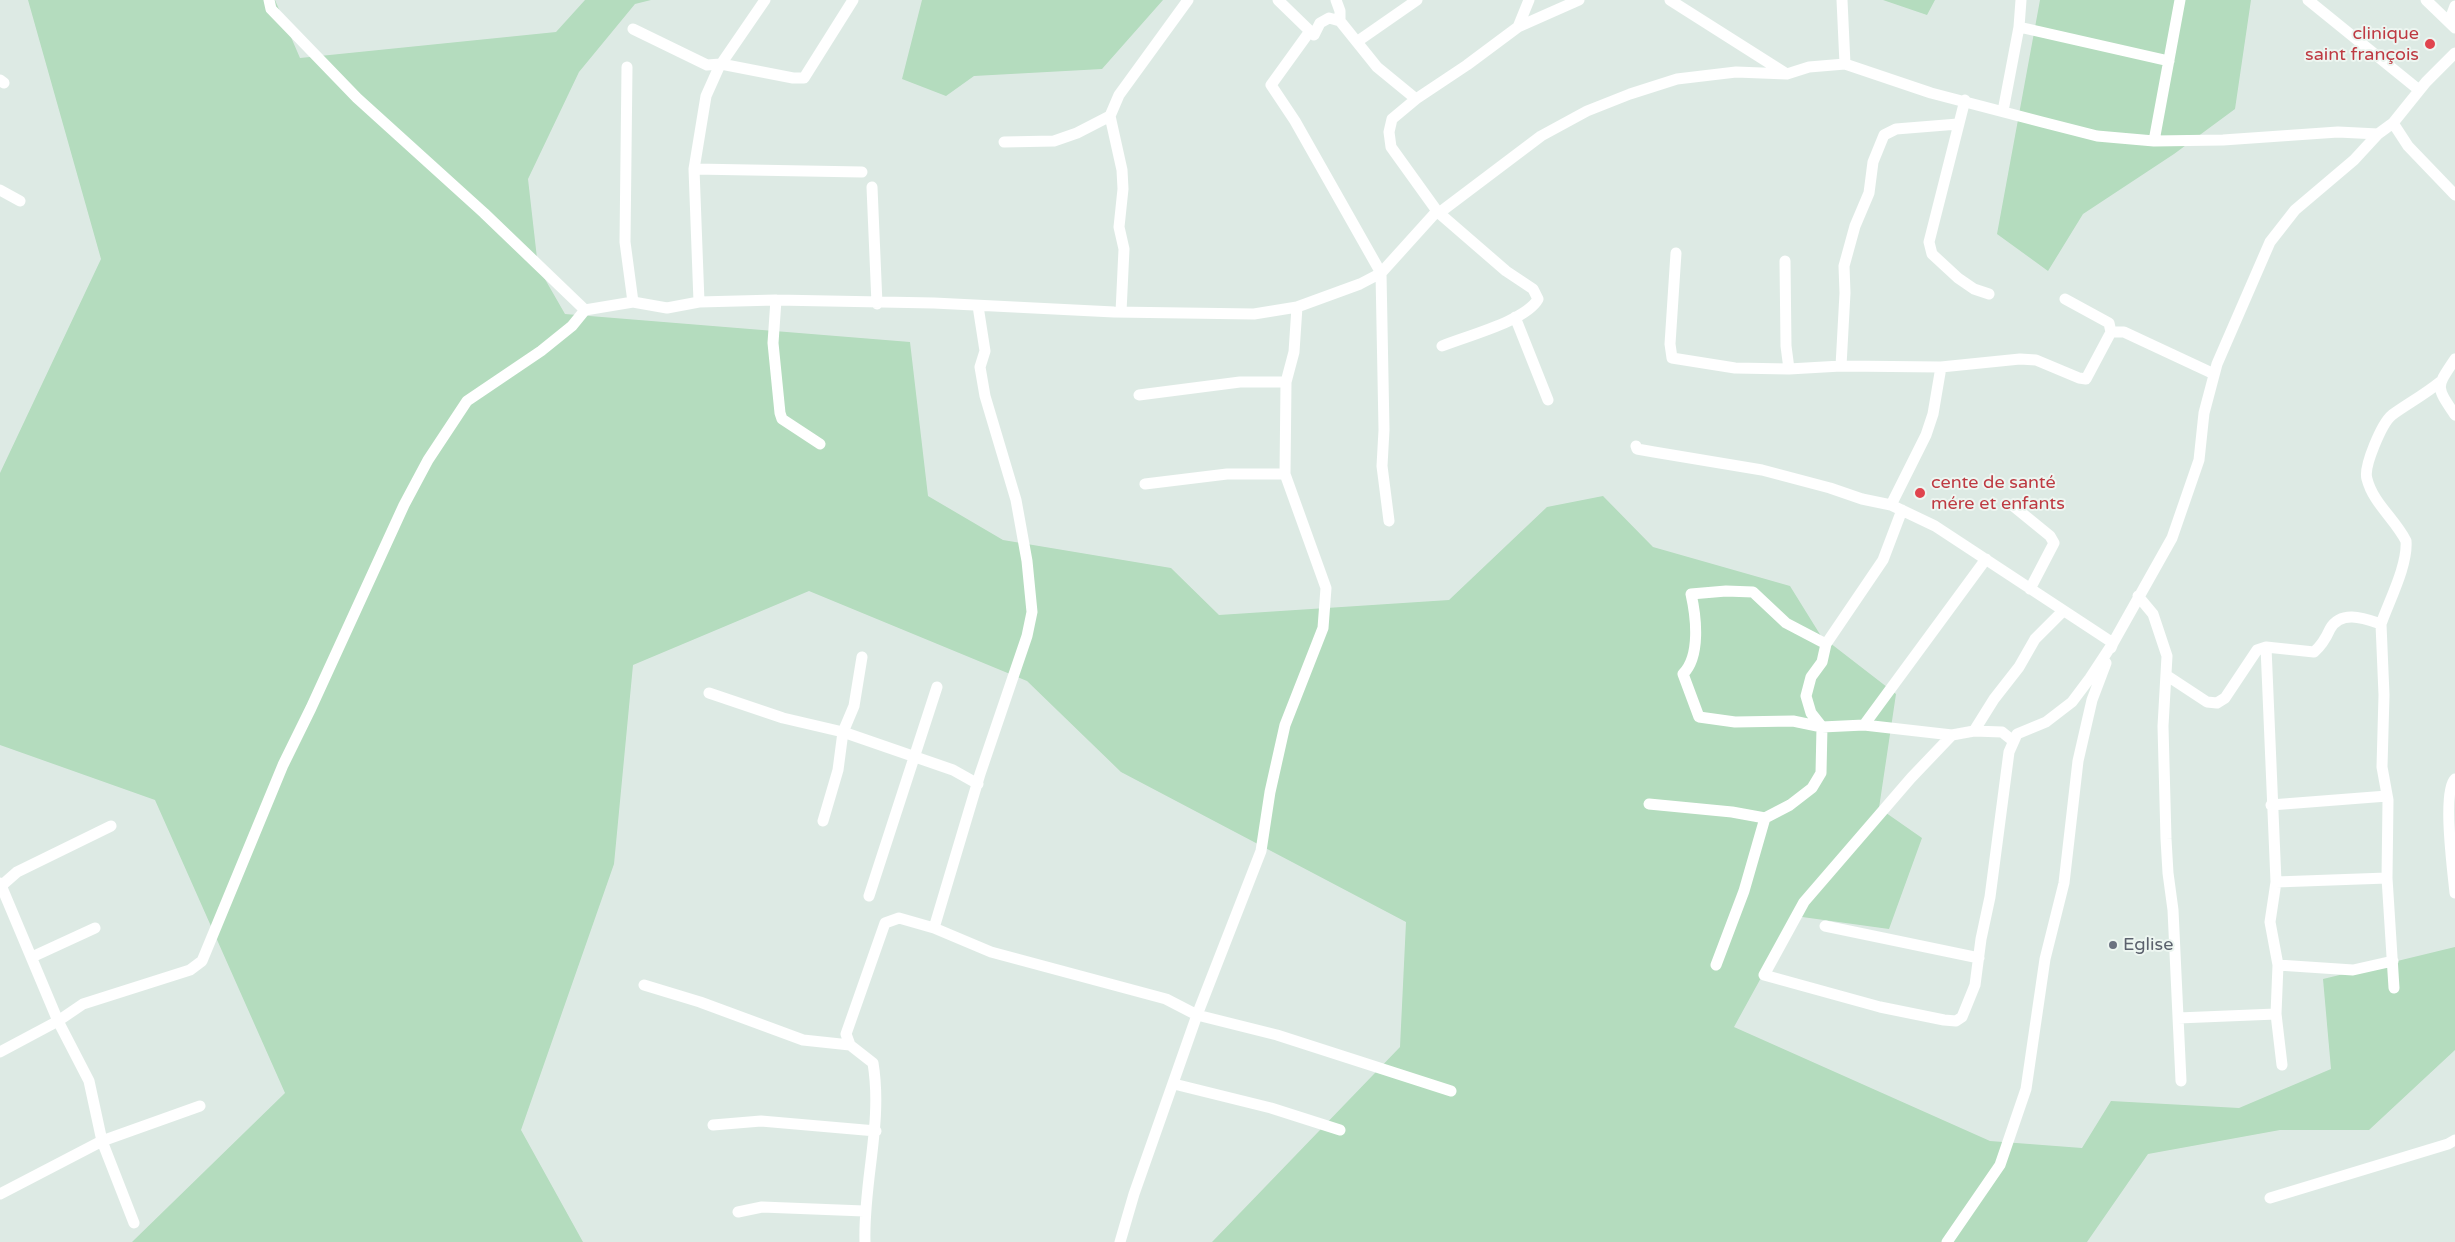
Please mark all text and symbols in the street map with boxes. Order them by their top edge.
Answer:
place label: clinique saint françois [2305,23,2419,66]
marker: clinique saint françois [2423,37,2437,51]
place label: cente de santé mére et enfants [1931,472,2065,514]
marker: cente de santé mére et enfants [1913,486,1927,500]
place label: Eglise [2123,934,2173,956]
marker: Eglise [2107,939,2119,951]

